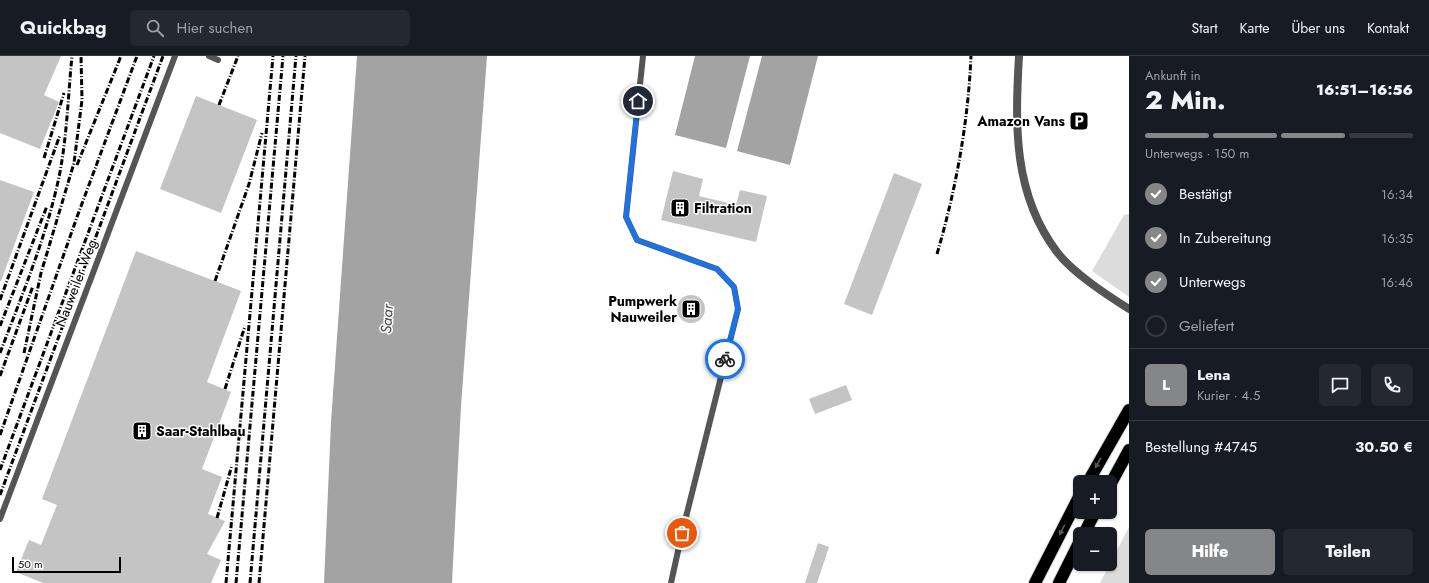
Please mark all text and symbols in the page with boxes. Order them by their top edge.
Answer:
search box [130,10,410,46]
text: Quickbag [20,14,106,41]
icon: search [144,17,166,39]
text: Hier suchen [176,17,253,39]
text: Start [1192,18,1218,38]
text: Karte [1240,18,1270,38]
text: Über uns [1292,18,1345,38]
text: Kontakt [1367,18,1409,38]
text: Ankunft in [1145,66,1201,85]
text: 16:51–16:56 [1316,79,1413,101]
text: 2 Min. [1145,81,1226,119]
pin [621,84,655,118]
icon: home [627,90,649,112]
parking icon: Amazon Vans [1068,110,1090,132]
place label: Amazon Vans [976,111,1066,131]
text: Unterwegs · 150 m [1145,144,1249,163]
icon: check [1145,183,1167,205]
text: Bestätigt [1179,183,1232,205]
text: 16:34 [1381,185,1413,204]
building icon: Filtration [669,197,691,219]
place label: Filtration [694,198,752,218]
icon: check [1145,227,1167,249]
text: In Zubereitung [1179,227,1271,249]
text: 16:35 [1381,229,1413,248]
street label: Nauweiler Weg [50,236,102,330]
icon: check [1145,271,1167,293]
text: Unterwegs [1179,271,1245,293]
text: 16:46 [1381,273,1413,292]
place label: Pumpwerk Nauweiler [608,291,677,327]
building icon: Pumpwerk Nauweiler [680,298,702,320]
water label: Saar [375,302,399,335]
text: Geliefert [1179,315,1234,337]
courier [705,339,745,379]
icon: bike [714,348,736,370]
text: Lena [1197,364,1230,386]
button: chat [1319,364,1361,406]
button: phone [1371,364,1413,406]
text: L [1162,374,1170,396]
text: Kurier · 4.5 [1197,386,1260,405]
building icon: Saar-Stahlbau [131,420,153,442]
place label: Saar-Stahlbau [156,421,245,441]
text: Bestellung #4745 [1145,436,1257,458]
text: 30.50 € [1355,436,1413,458]
one-way arrow [1095,457,1102,469]
map controls [1073,475,1117,571]
button: + [1073,475,1117,519]
pin [665,516,699,550]
icon: bag [671,522,693,544]
one-way arrow [1059,524,1065,535]
button: − [1073,527,1117,571]
button: Hilfe [1145,529,1275,575]
button: Teilen [1283,529,1413,575]
scale bar [12,555,121,574]
text: 50 m [18,556,43,572]

